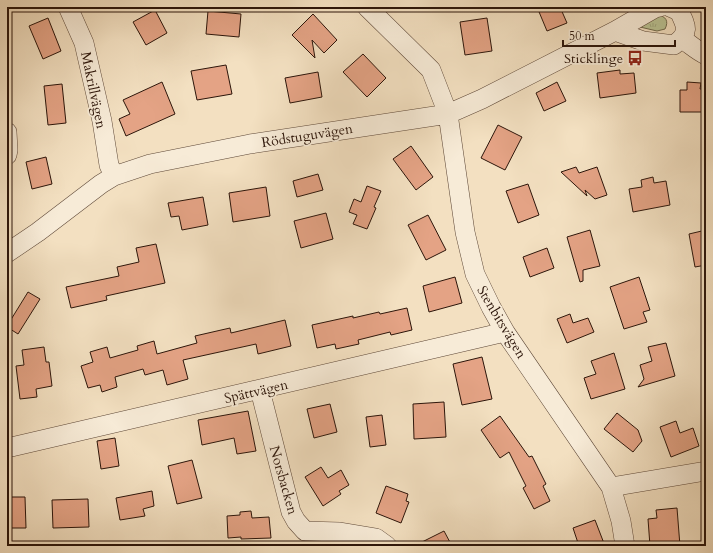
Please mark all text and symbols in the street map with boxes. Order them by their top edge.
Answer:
scale bar [563,22,675,48]
text: 50 m [569,28,596,44]
place label: Sticklinge [564,49,623,68]
bus stop icon: Sticklinge [626,49,644,67]
street label: Makrillvägen [76,50,111,130]
street label: Rödstuguvägen [260,119,354,152]
street label: Stenbitsvägen [472,282,531,362]
street label: Spättvägen [222,375,290,408]
street label: Norsbacken [265,443,302,517]

